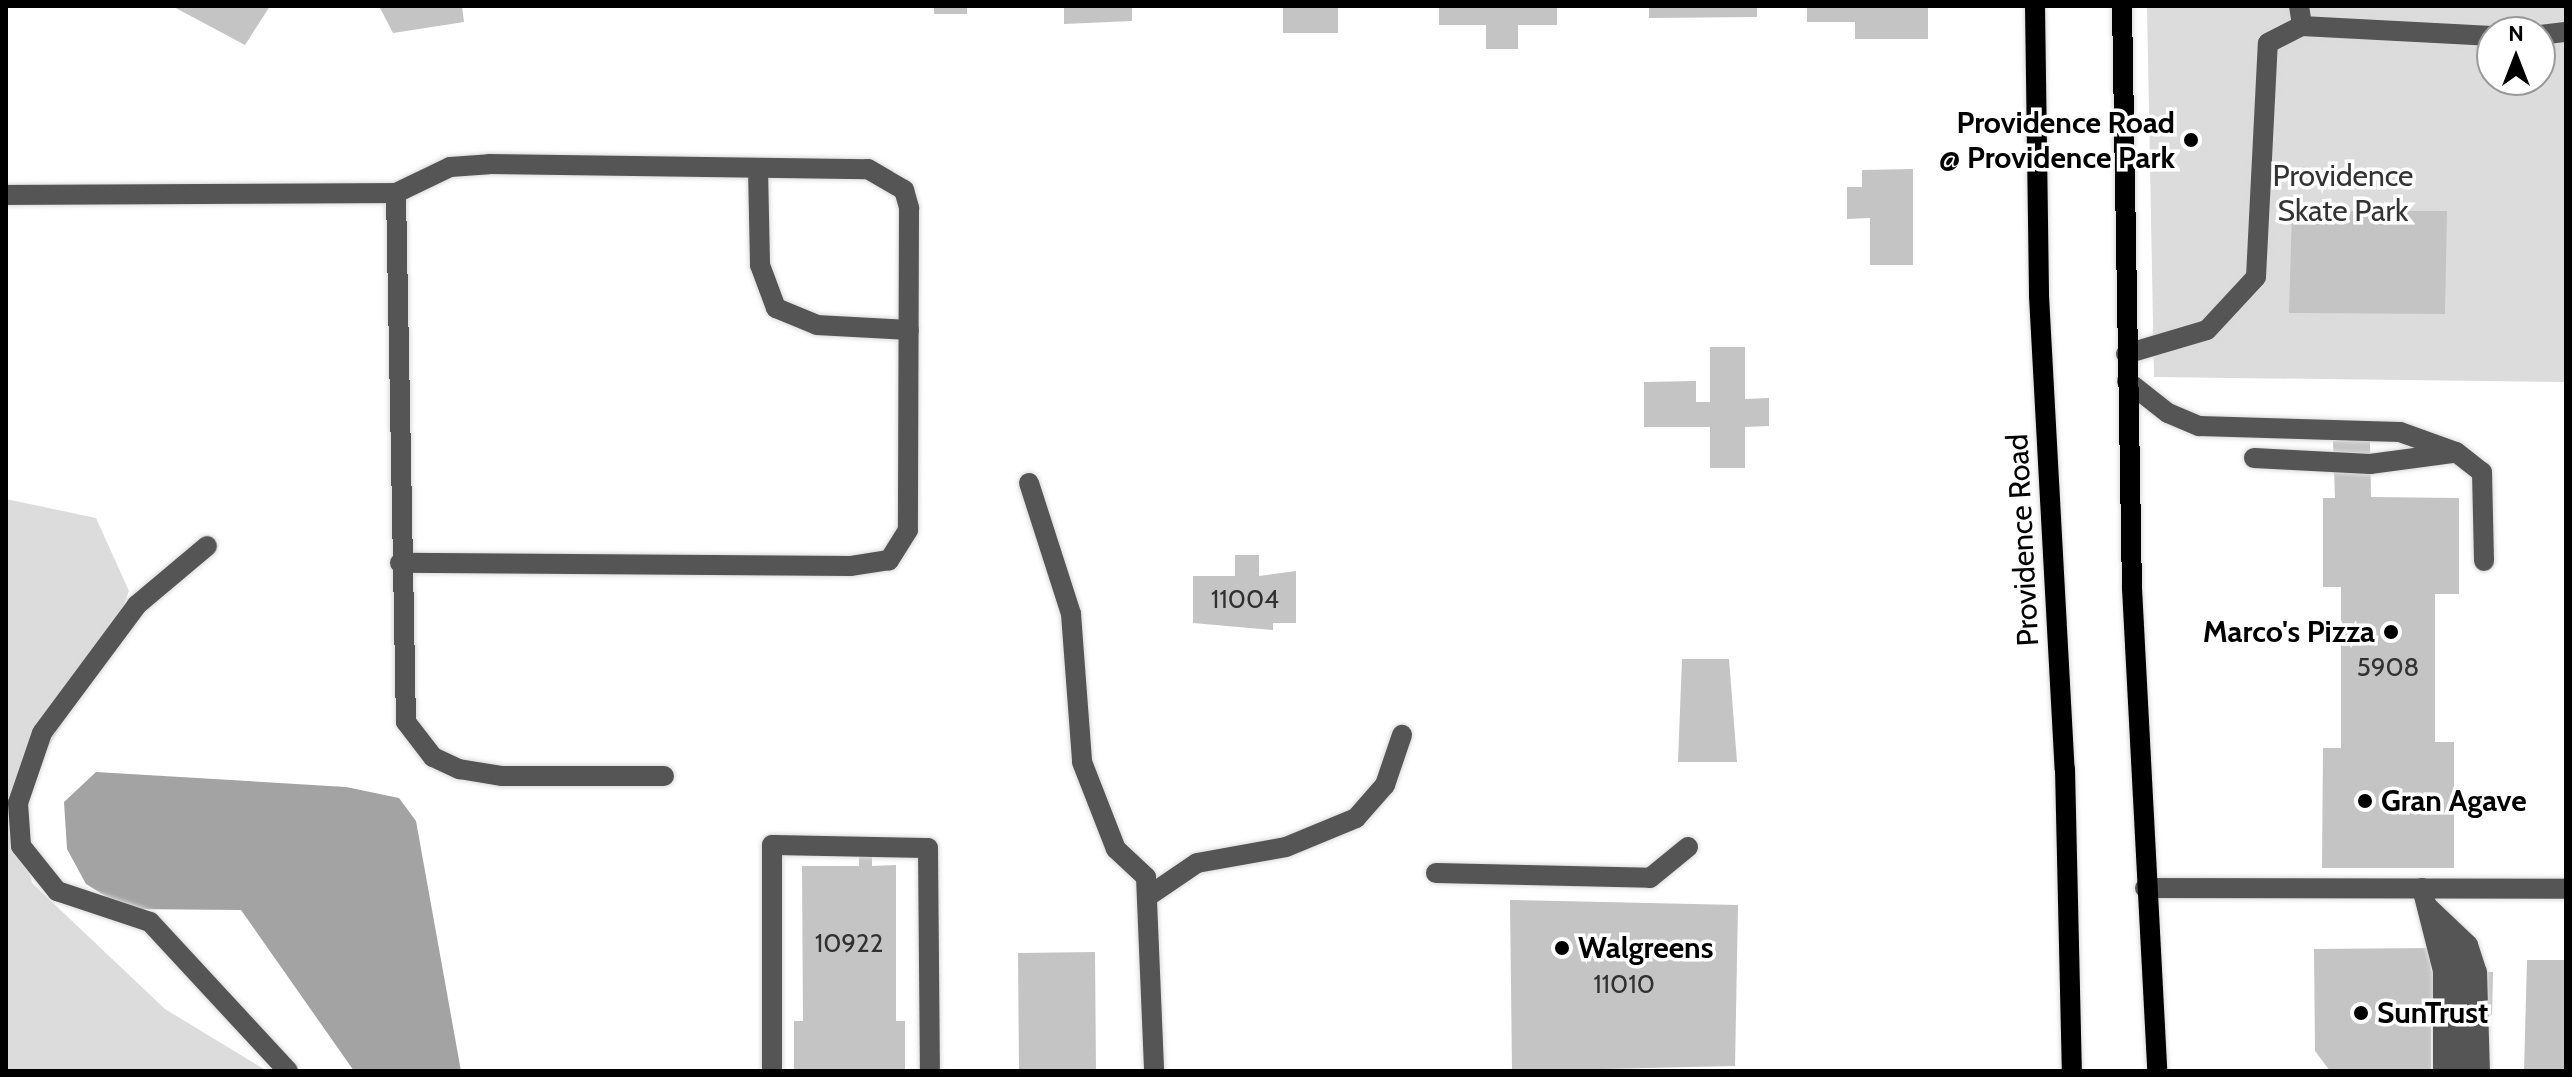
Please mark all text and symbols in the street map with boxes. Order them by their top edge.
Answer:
north arrow [2476,16,2556,96]
text: N [2508,20,2524,47]
place label: Providence Road @ Providence Park [1939,105,2175,176]
marker: Providence Road @ Providence Park [2182,131,2200,149]
park label: Providence Skate Park [2273,158,2413,228]
street label: Providence Road [1999,433,2047,647]
house number: 11004 [1211,584,1279,616]
place label: Marco's Pizza [2203,614,2375,650]
marker: Marco's Pizza [2382,623,2400,641]
house number: 5908 [2357,652,2419,684]
place label: Gran Agave [2381,783,2527,819]
marker: Gran Agave [2356,792,2374,810]
house number: 10922 [815,928,883,960]
place label: Walgreens [1578,930,1713,966]
marker: Walgreens [1553,939,1571,957]
house number: 11010 [1593,969,1655,1001]
place label: SunTrust [2377,995,2488,1031]
marker: SunTrust [2352,1004,2370,1022]

